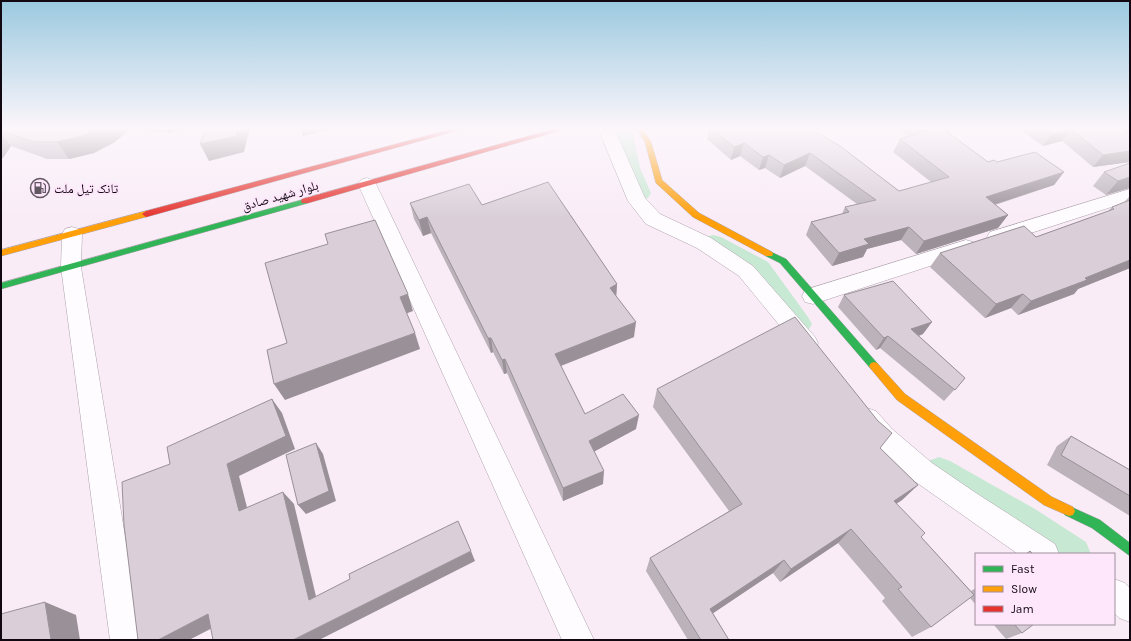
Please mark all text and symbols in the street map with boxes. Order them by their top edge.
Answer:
fuel station icon: تانک تیل ملت [29,177,51,199]
street label: بلوار شهید صادق [240,177,320,215]
place label: تانک تیل ملت [54,181,118,197]
legend [975,553,1115,625]
text: Fast [1011,562,1035,576]
text: Slow [1011,582,1037,596]
text: Jam [1011,602,1034,616]

